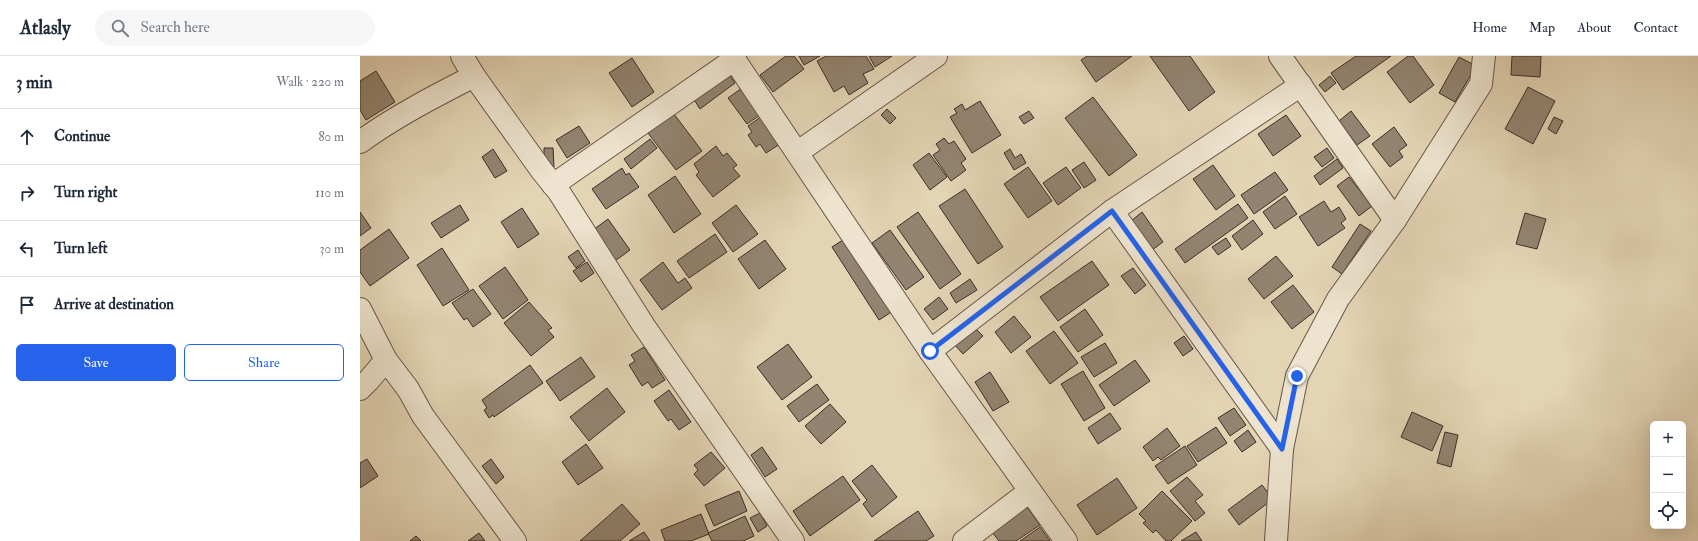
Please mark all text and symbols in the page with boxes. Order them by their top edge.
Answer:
search box [95,10,375,46]
text: Atlasly [20,16,71,40]
icon: search [109,17,131,39]
text: Search here [141,18,210,37]
text: Home [1472,19,1507,36]
text: Map [1529,19,1555,36]
text: About [1577,19,1611,36]
text: Contact [1633,19,1678,36]
text: 3 min [16,72,53,93]
text: Walk · 220 m [276,74,344,90]
icon: ahead [16,126,38,148]
text: Continue [54,127,110,146]
text: 80 m [318,129,344,145]
icon: right [16,182,38,204]
text: Turn right [54,183,117,202]
text: 110 m [315,185,344,201]
icon: left [16,238,38,260]
text: Turn left [54,239,108,258]
text: 30 m [320,241,344,257]
icon: arrive [16,294,38,316]
text: Arrive at destination [54,295,174,314]
route start [921,342,939,360]
button: Save [16,344,176,381]
button: Share [184,344,344,381]
route end [1288,367,1306,385]
map controls [1650,421,1686,529]
button: + [1650,421,1686,457]
button: − [1650,457,1686,493]
button: locate [1650,493,1686,529]

